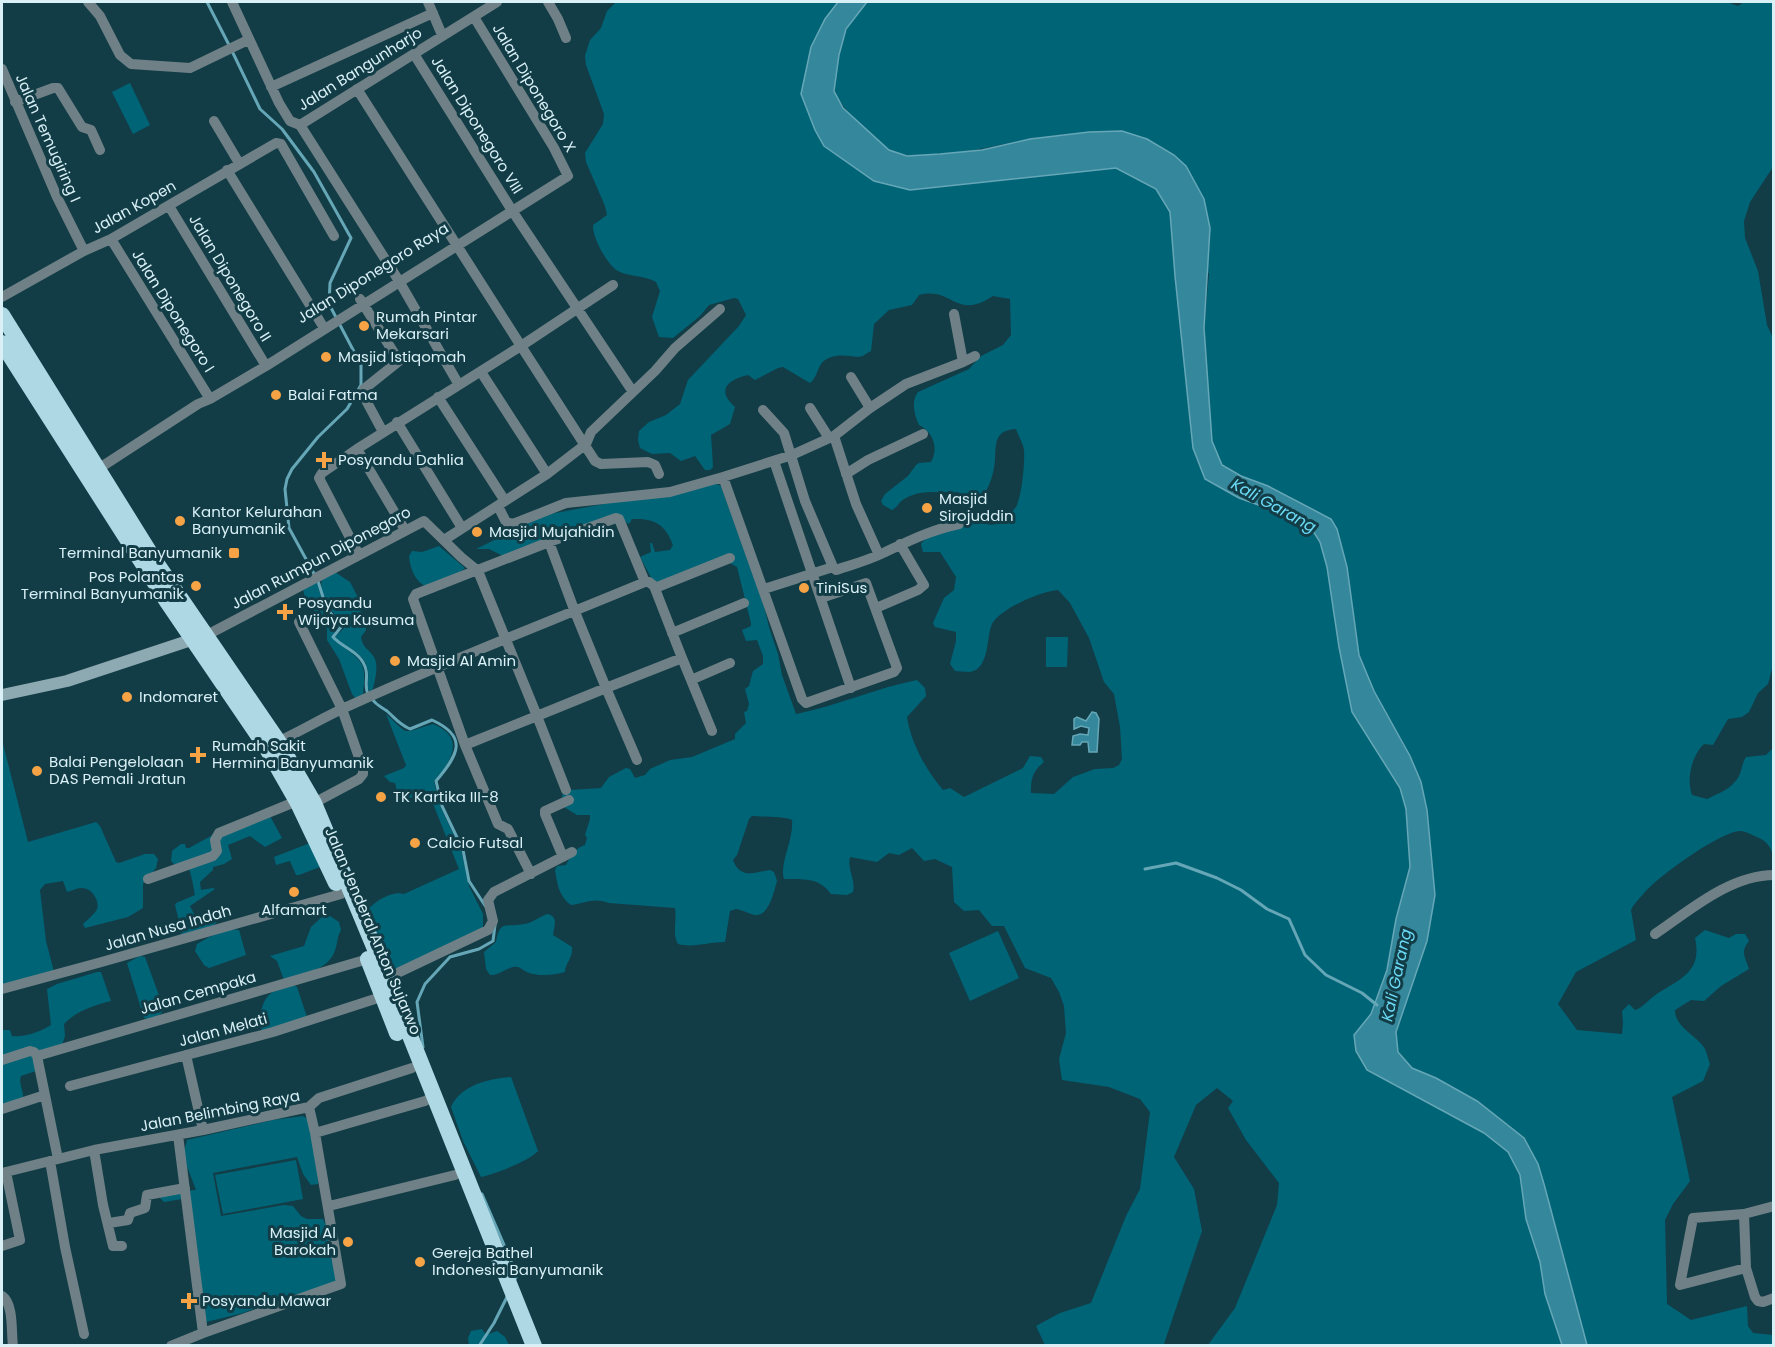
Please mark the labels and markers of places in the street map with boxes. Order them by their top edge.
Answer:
place label: Rumah Pintar Mekarsari [376,306,477,344]
marker: Rumah Pintar Mekarsari [357,319,371,333]
place label: Masjid Istiqomah [338,346,466,367]
marker: Masjid Istiqomah [319,350,333,364]
place label: Balai Fatma [288,384,378,405]
marker: Balai Fatma [269,388,283,402]
place label: Posyandu Dahlia [338,449,464,470]
marker: Posyandu Dahlia [315,451,333,469]
place label: Masjid Sirojuddin [939,488,1014,526]
place label: Kantor Kelurahan Banyumanik [192,501,322,539]
marker: Masjid Sirojuddin [920,501,934,515]
marker: Kantor Kelurahan Banyumanik [173,514,187,528]
place label: Masjid Mujahidin [489,521,615,542]
marker: Masjid Mujahidin [470,525,484,539]
place label: Terminal Banyumanik [59,542,222,563]
marker: Terminal Banyumanik [227,546,241,560]
place label: Pos Polantas Terminal Banyumanik [21,566,184,604]
place label: TiniSus [816,577,868,598]
marker: Pos Polantas Terminal Banyumanik [189,579,203,593]
marker: TiniSus [797,581,811,595]
place label: Posyandu Wijaya Kusuma [298,592,414,630]
marker: Posyandu Wijaya Kusuma [276,603,294,621]
place label: Masjid Al Amin [407,650,516,671]
marker: Masjid Al Amin [388,654,402,668]
place label: Indomaret [139,686,218,707]
marker: Indomaret [120,690,134,704]
place label: Rumah Sakit Hermina Banyumanik [212,735,374,773]
marker: Rumah Sakit Hermina Banyumanik [189,746,207,764]
place label: Balai Pengelolaan DAS Pemali Jratun [49,751,186,789]
marker: Balai Pengelolaan DAS Pemali Jratun [30,764,44,778]
place label: TK Kartika III-8 [393,786,499,807]
marker: TK Kartika III-8 [374,790,388,804]
place label: Calcio Futsal [427,832,523,853]
marker: Calcio Futsal [408,836,422,850]
marker: Alfamart [287,885,301,899]
place label: Alfamart [261,899,327,920]
place label: Masjid Al Barokah [270,1222,336,1260]
marker: Masjid Al Barokah [341,1235,355,1249]
place label: Gereja Bathel Indonesia Banyumanik [432,1242,603,1280]
marker: Gereja Bathel Indonesia Banyumanik [413,1255,427,1269]
place label: Posyandu Mawar [202,1290,332,1311]
marker: Posyandu Mawar [180,1292,198,1310]

